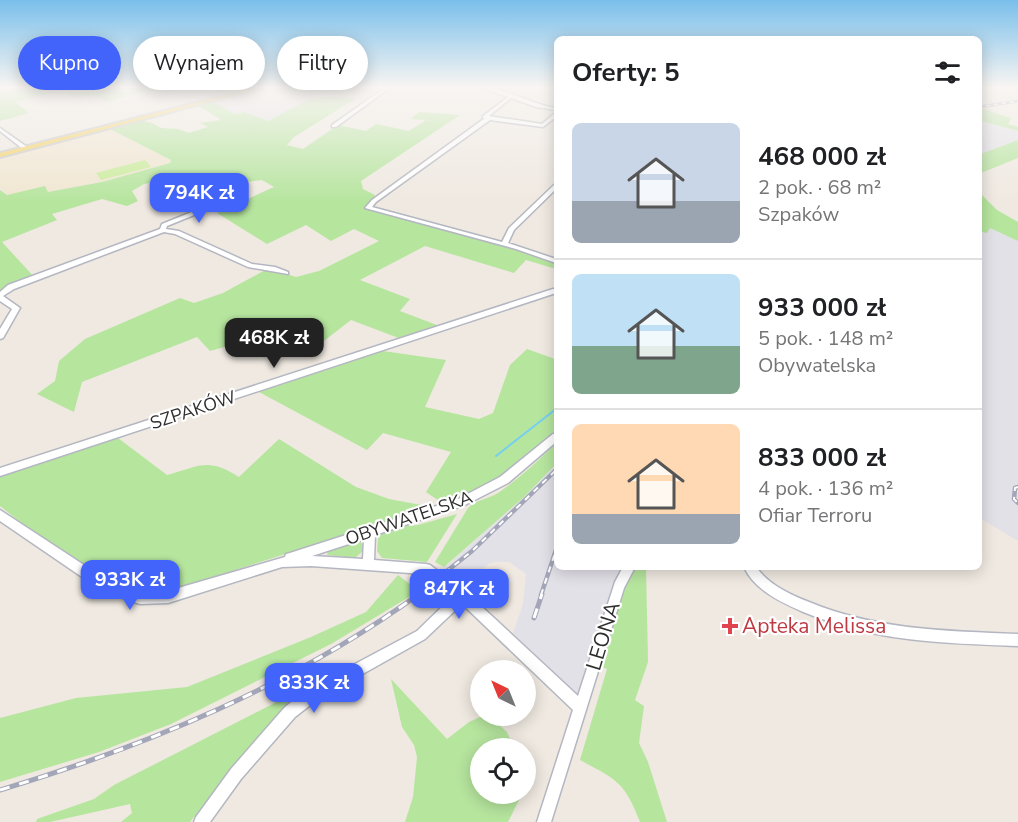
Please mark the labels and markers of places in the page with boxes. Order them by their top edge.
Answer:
pin: 794K zł [144,173,254,224]
pin: 468K zł [219,318,329,369]
pin: 933K zł [75,560,185,611]
pin: 847K zł [404,569,514,620]
place label: Apteka Melissa [742,612,886,640]
marker: Apteka Melissa [723,619,737,633]
pin: 833K zł [259,663,369,714]

